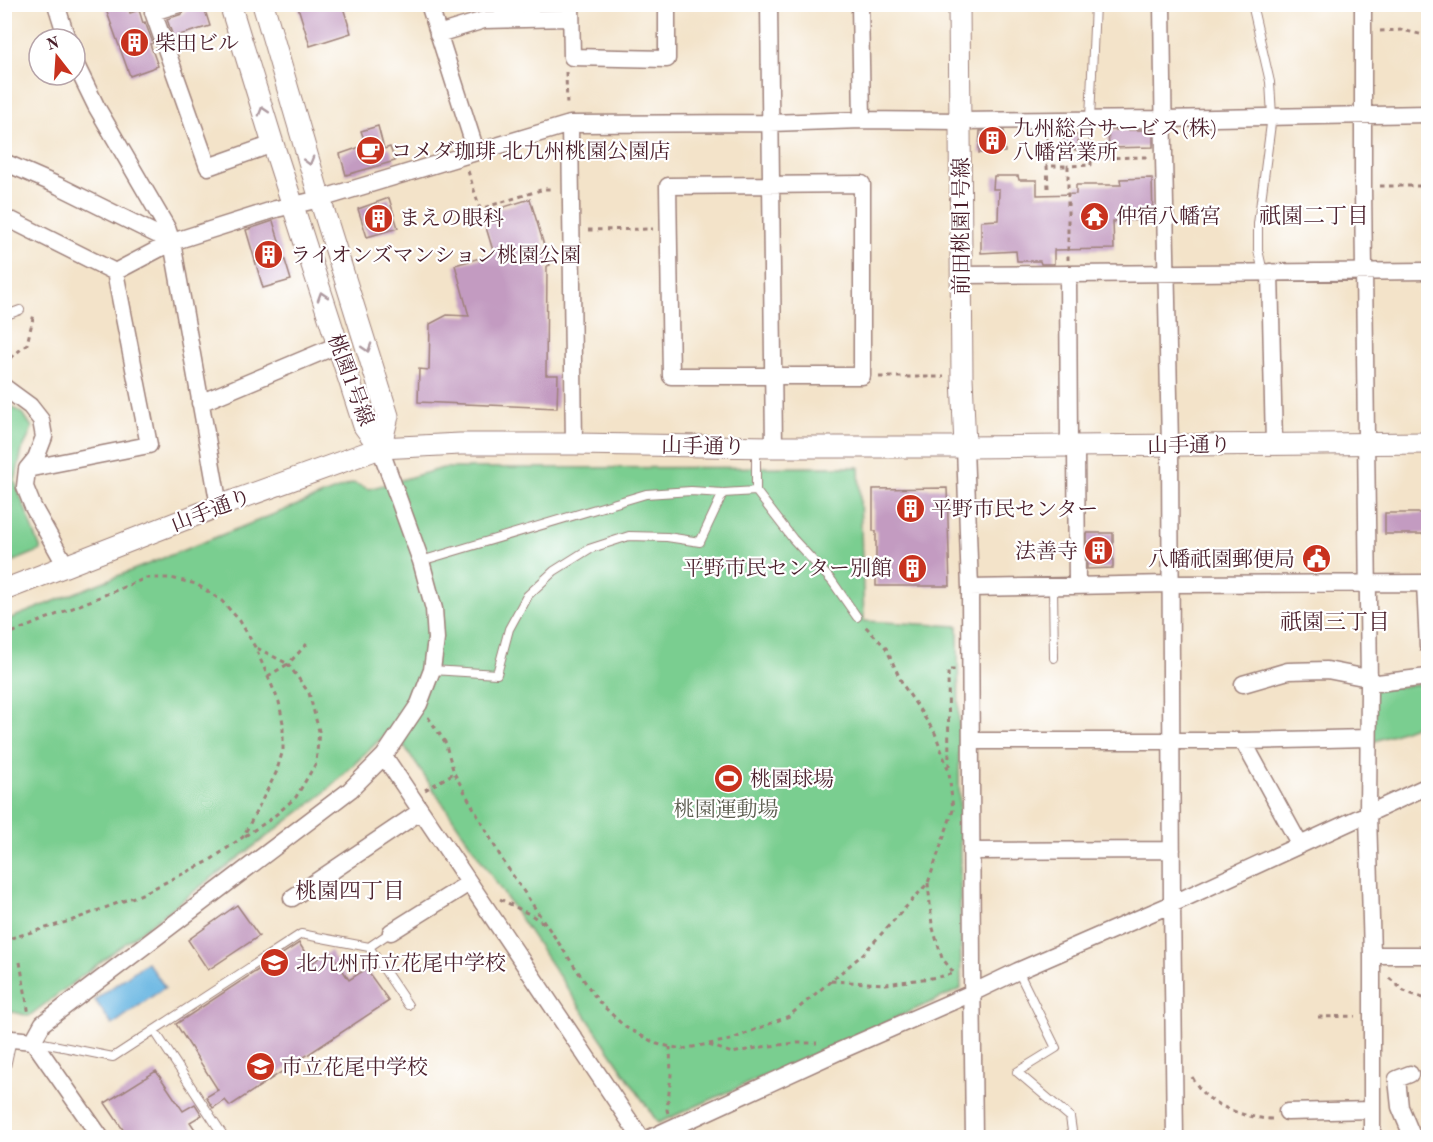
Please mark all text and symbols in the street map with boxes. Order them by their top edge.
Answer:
north arrow [27,27,87,87]
building icon: 柴田ビル [118,27,150,59]
place label: 柴田ビル [155,32,239,55]
text: N [45,35,62,54]
one-way arrow [258,106,270,117]
place label: 九州総合サービス(株) 八幡営業所 [1013,117,1218,164]
building icon: 九州総合サービス(株) 八幡営業所 [976,124,1008,156]
cafe icon: コメダ珈琲 北九州桃園公園店 [354,135,386,167]
place label: コメダ珈琲 北九州桃園公園店 [391,140,670,163]
one-way arrow [302,155,314,166]
street label: 前田桃園1号線 [950,157,973,295]
temple icon: 仲宿八幡宮 [1079,200,1111,232]
building icon: まえの眼科 [362,202,394,234]
district label: 祇園二丁目 [1259,204,1369,228]
place label: 仲宿八幡宮 [1116,205,1221,228]
place label: まえの眼科 [399,207,504,230]
building icon: ライオンズマンション桃園公園 [253,239,285,271]
place label: ライオンズマンション桃園公園 [290,244,581,267]
one-way arrow [317,291,329,302]
street label: 桃園1号線 [323,331,378,429]
one-way arrow [359,342,372,353]
street label: 山手通り [1147,433,1231,458]
street label: 山手通り [661,434,745,459]
street label: 山手通り [168,485,255,536]
building icon: 平野市民センター [894,493,926,525]
place label: 平野市民センター [931,498,1098,521]
building icon: 法善寺 [1083,535,1115,567]
place label: 法善寺 [1015,540,1078,563]
public building icon: 八幡祇園郵便局 [1300,543,1332,575]
place label: 八幡祇園郵便局 [1148,548,1295,571]
building icon: 平野市民センター別館 [897,552,929,584]
place label: 平野市民センター別館 [683,557,892,580]
district label: 祇園三丁目 [1280,610,1390,634]
sports icon: 桃園球場 [713,763,745,795]
place label: 桃園球場 [750,768,834,791]
park label: 桃園運動場 [674,798,779,821]
district label: 桃園四丁目 [295,879,405,903]
school or university icon: 北九州市立花尾中学校 [259,947,291,979]
place label: 北九州市立花尾中学校 [296,952,506,975]
school or university icon: 市立花尾中学校 [244,1051,276,1083]
place label: 市立花尾中学校 [281,1056,428,1079]

